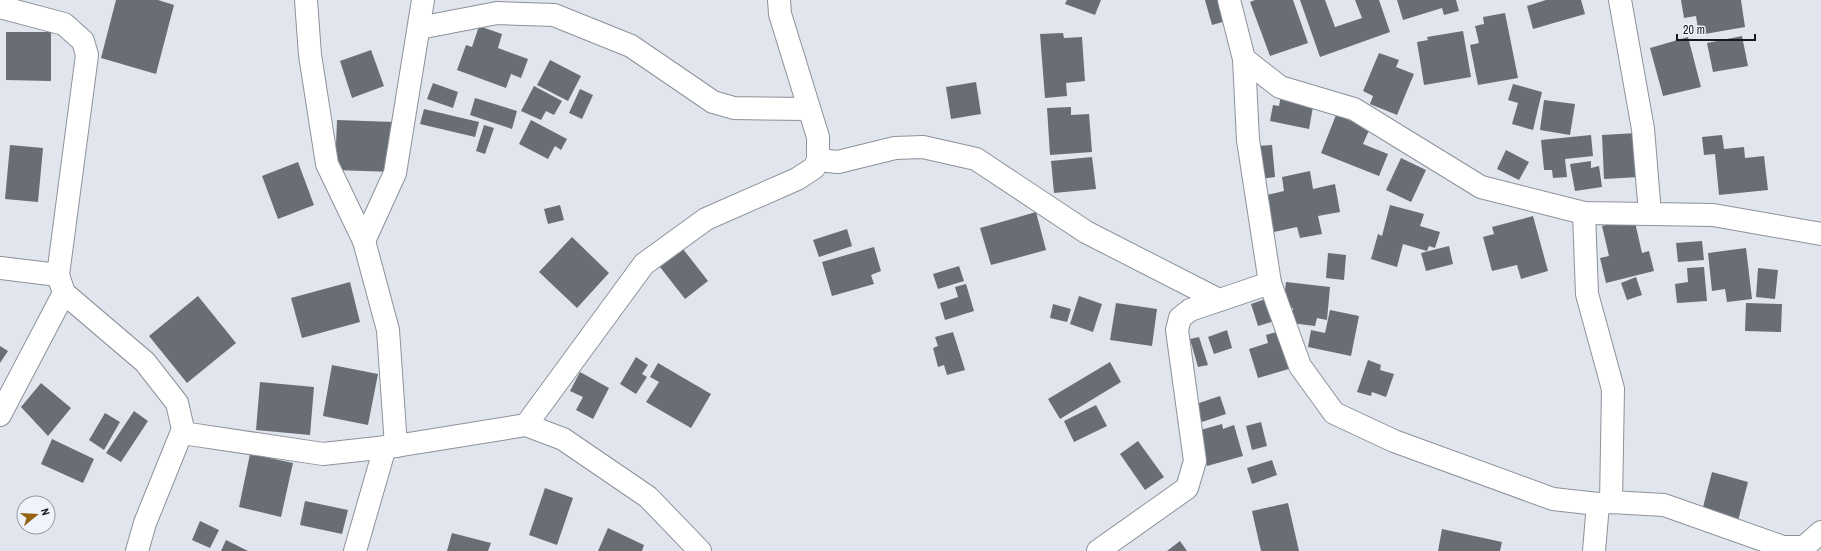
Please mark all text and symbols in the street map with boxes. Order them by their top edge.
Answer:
scale bar [1677,16,1755,42]
text: 20 m [1683,22,1705,38]
north arrow [16,495,56,535]
text: N [38,507,53,517]

